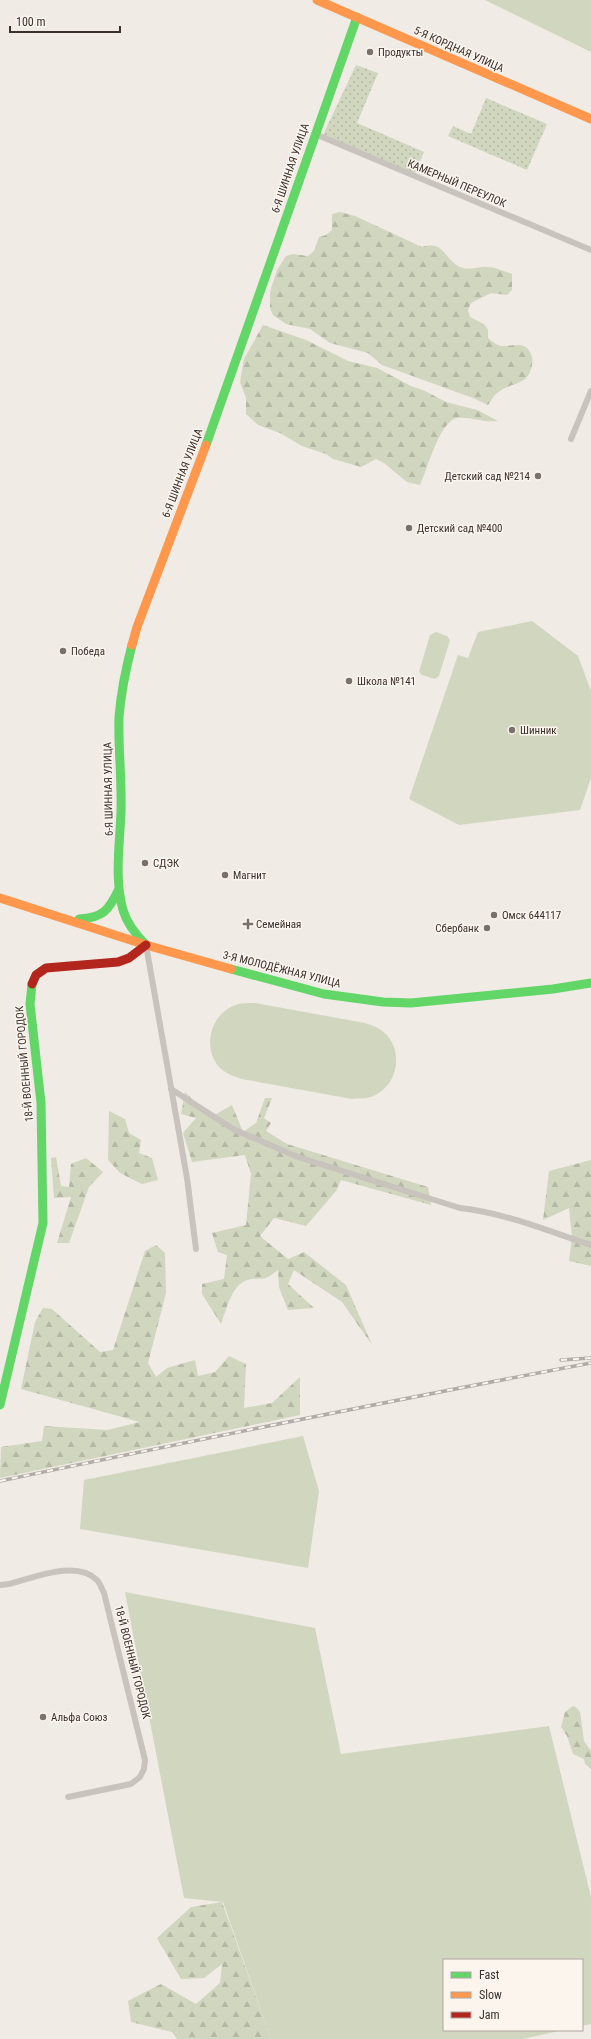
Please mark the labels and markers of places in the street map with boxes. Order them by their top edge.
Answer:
place label: Продукты [378,46,423,59]
marker: Продукты [365,47,375,57]
place label: Детский сад №214 [444,470,531,483]
marker: Детский сад №214 [533,471,543,481]
place label: Детский сад №400 [417,522,503,535]
marker: Детский сад №400 [404,523,414,533]
place label: Победа [71,645,105,658]
marker: Победа [58,646,68,656]
place label: Школа №141 [357,675,416,688]
marker: Школа №141 [344,676,354,686]
place label: Шинник [520,724,557,737]
marker: Шинник [507,725,517,735]
place label: СДЭК [153,857,180,870]
marker: СДЭК [140,858,150,868]
place label: Магнит [233,869,267,882]
marker: Магнит [220,870,230,880]
place label: Омск 644117 [502,909,561,922]
marker: Омск 644117 [489,910,499,920]
place label: Семейная [256,918,301,931]
marker: Семейная [243,919,253,929]
place label: Сбербанк [435,922,480,935]
marker: Сбербанк [482,923,492,933]
place label: Альфа Союз [51,1711,108,1724]
marker: Альфа Союз [38,1712,48,1722]

